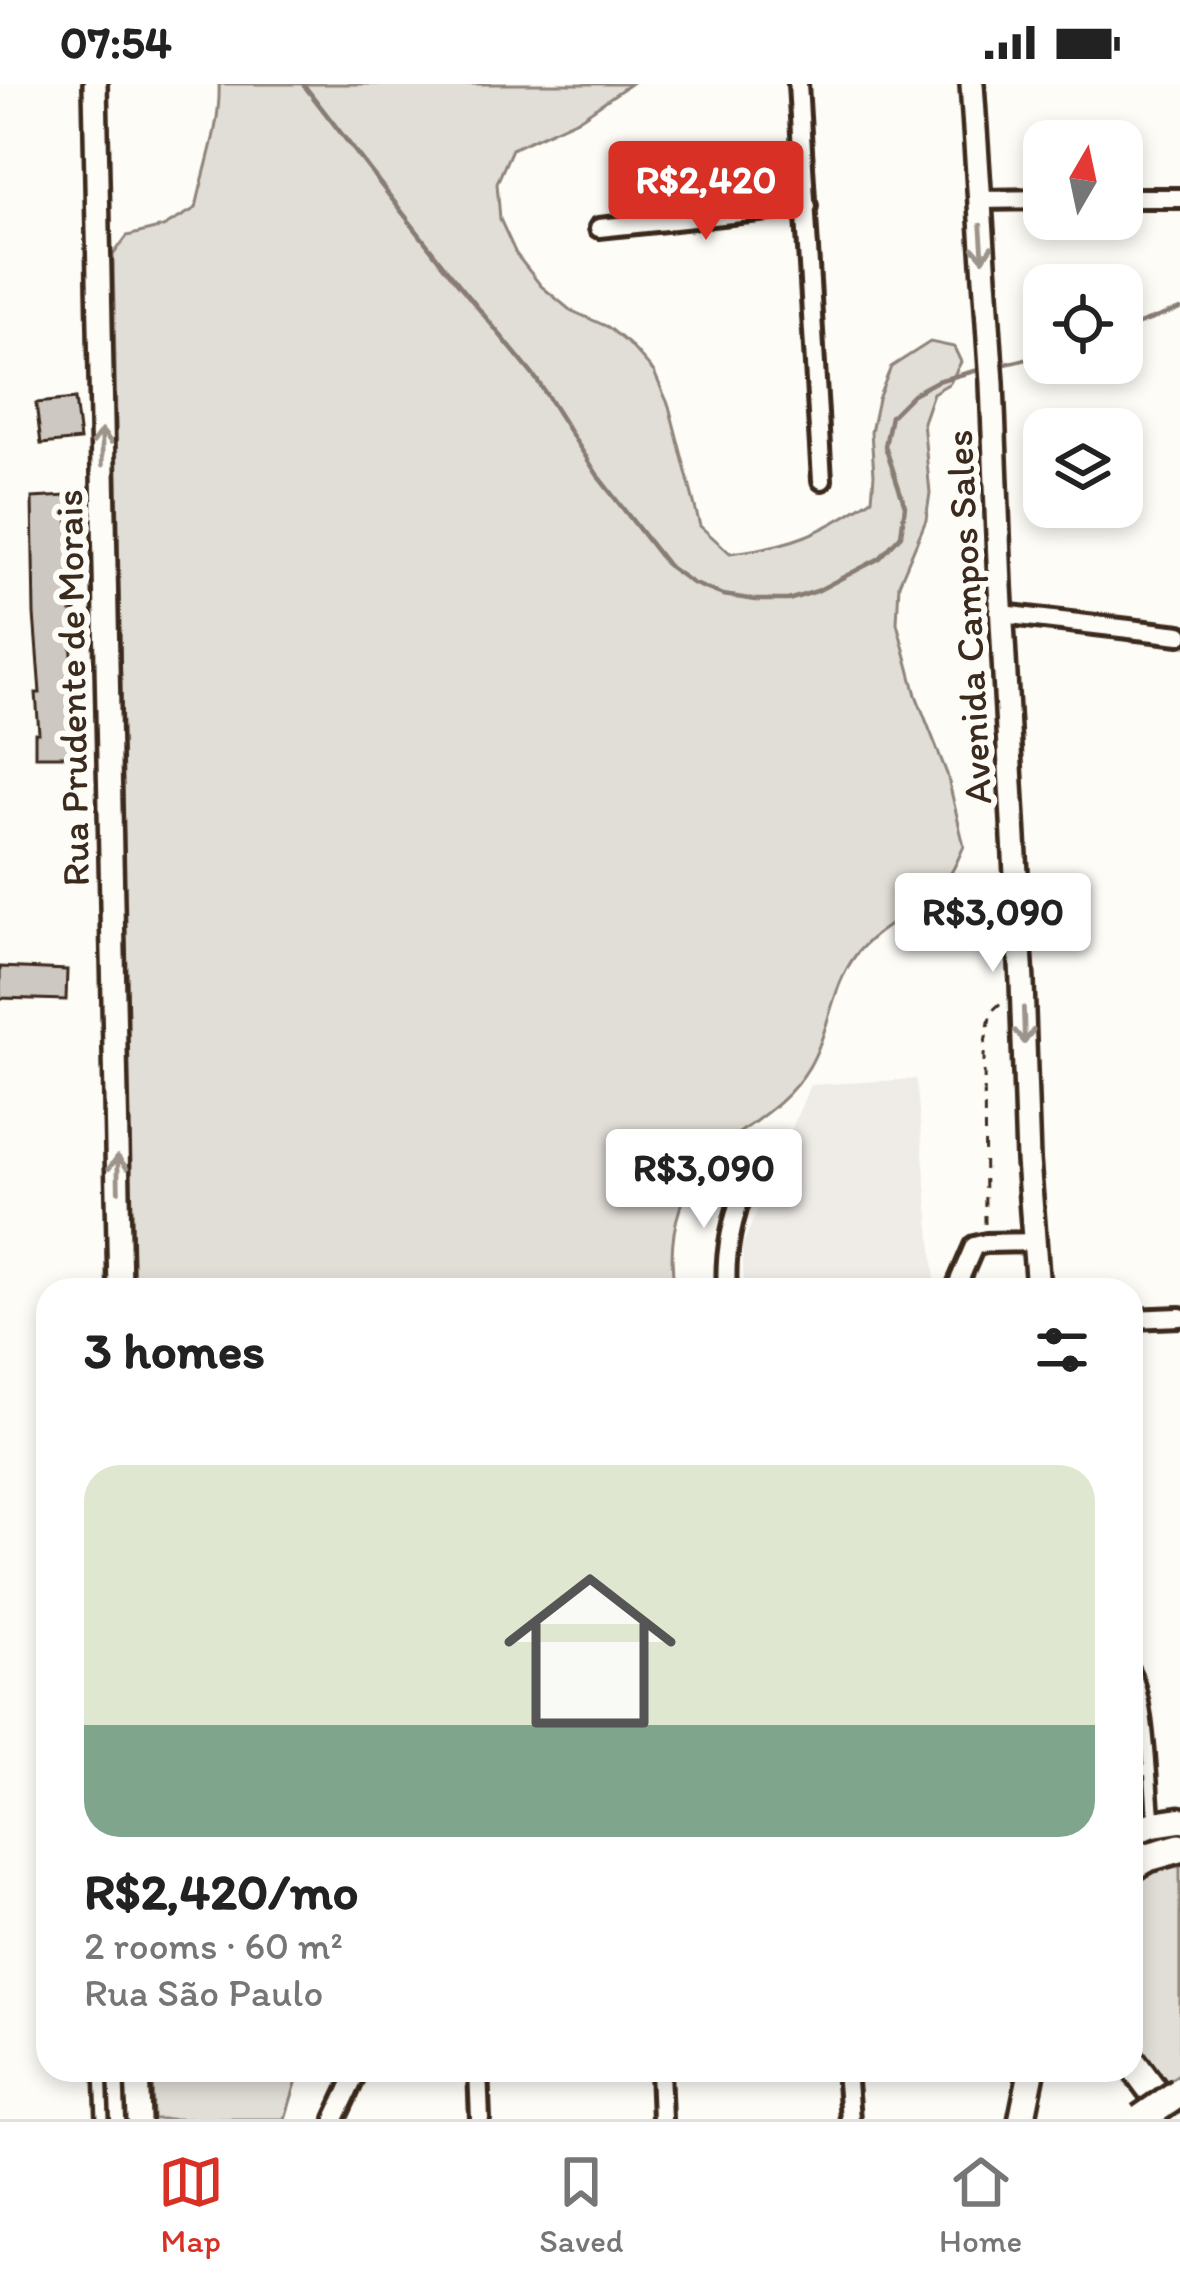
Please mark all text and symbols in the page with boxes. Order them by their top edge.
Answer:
text: 07:54 [60,15,172,69]
north arrow [1023,120,1143,240]
map controls [1023,120,1143,528]
pin: R$2,420 [595,141,817,243]
text: R$2,420 [635,156,777,203]
one-way arrow [971,223,994,262]
button: locate [1023,264,1143,384]
button: layers [1023,408,1143,528]
one-way arrow [91,428,114,467]
street label: Avenida Campos Sales [935,429,1001,805]
street label: Rua Prudente de Morais [45,489,99,887]
pin: R$3,090 [882,873,1104,975]
text: R$3,090 [922,888,1064,935]
one-way arrow [1013,1006,1036,1045]
pin: R$3,090 [593,1129,815,1231]
text: R$3,090 [633,1144,775,1191]
one-way arrow [106,1154,129,1193]
icon: filters [1029,1317,1095,1383]
text: 3 homes [84,1320,265,1381]
icon: home [482,1543,698,1759]
text: R$2,420/mo [84,1861,359,1922]
text: 2 rooms · 60 m² [84,1922,343,1969]
text: Rua São Paulo [84,1969,323,2016]
tab: Map [158,2149,224,2260]
tab: Saved [539,2149,624,2260]
tab: Home [939,2149,1022,2260]

